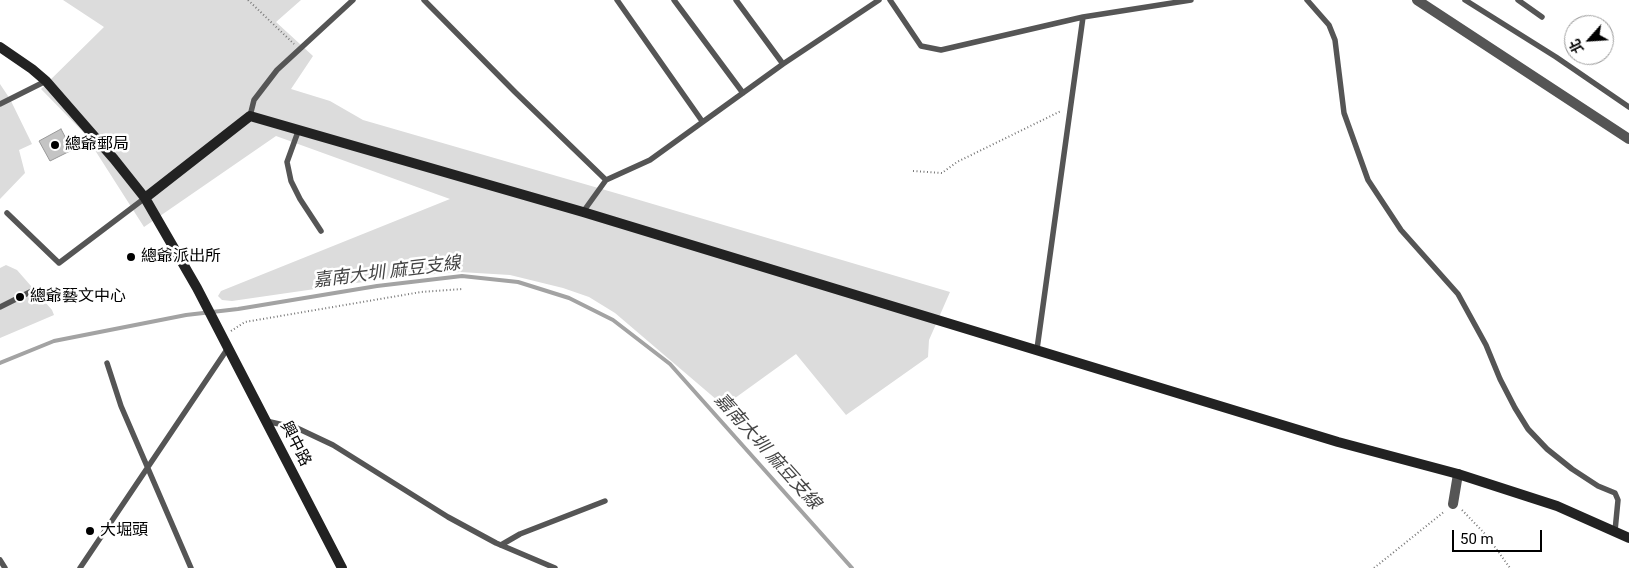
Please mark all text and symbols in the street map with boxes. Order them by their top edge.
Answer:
north arrow [1564,15,1614,65]
text: 北 [1566,36,1587,56]
place label: 總爺郵局 [65,135,129,155]
marker: 總爺郵局 [49,139,61,151]
place label: 總爺派出所 [141,247,221,267]
marker: 總爺派出所 [125,251,137,263]
water label: 嘉南大圳 麻豆支線 [312,253,462,293]
place label: 總爺藝文中心 [30,287,126,307]
marker: 總爺藝文中心 [14,291,26,303]
water label: 嘉南大圳 麻豆支線 [709,390,825,514]
street label: 興中路 [276,418,314,470]
scale bar [1454,520,1544,552]
place label: 大堀頭 [100,521,148,541]
marker: 大堀頭 [84,525,96,537]
text: 50 m [1460,530,1494,548]

